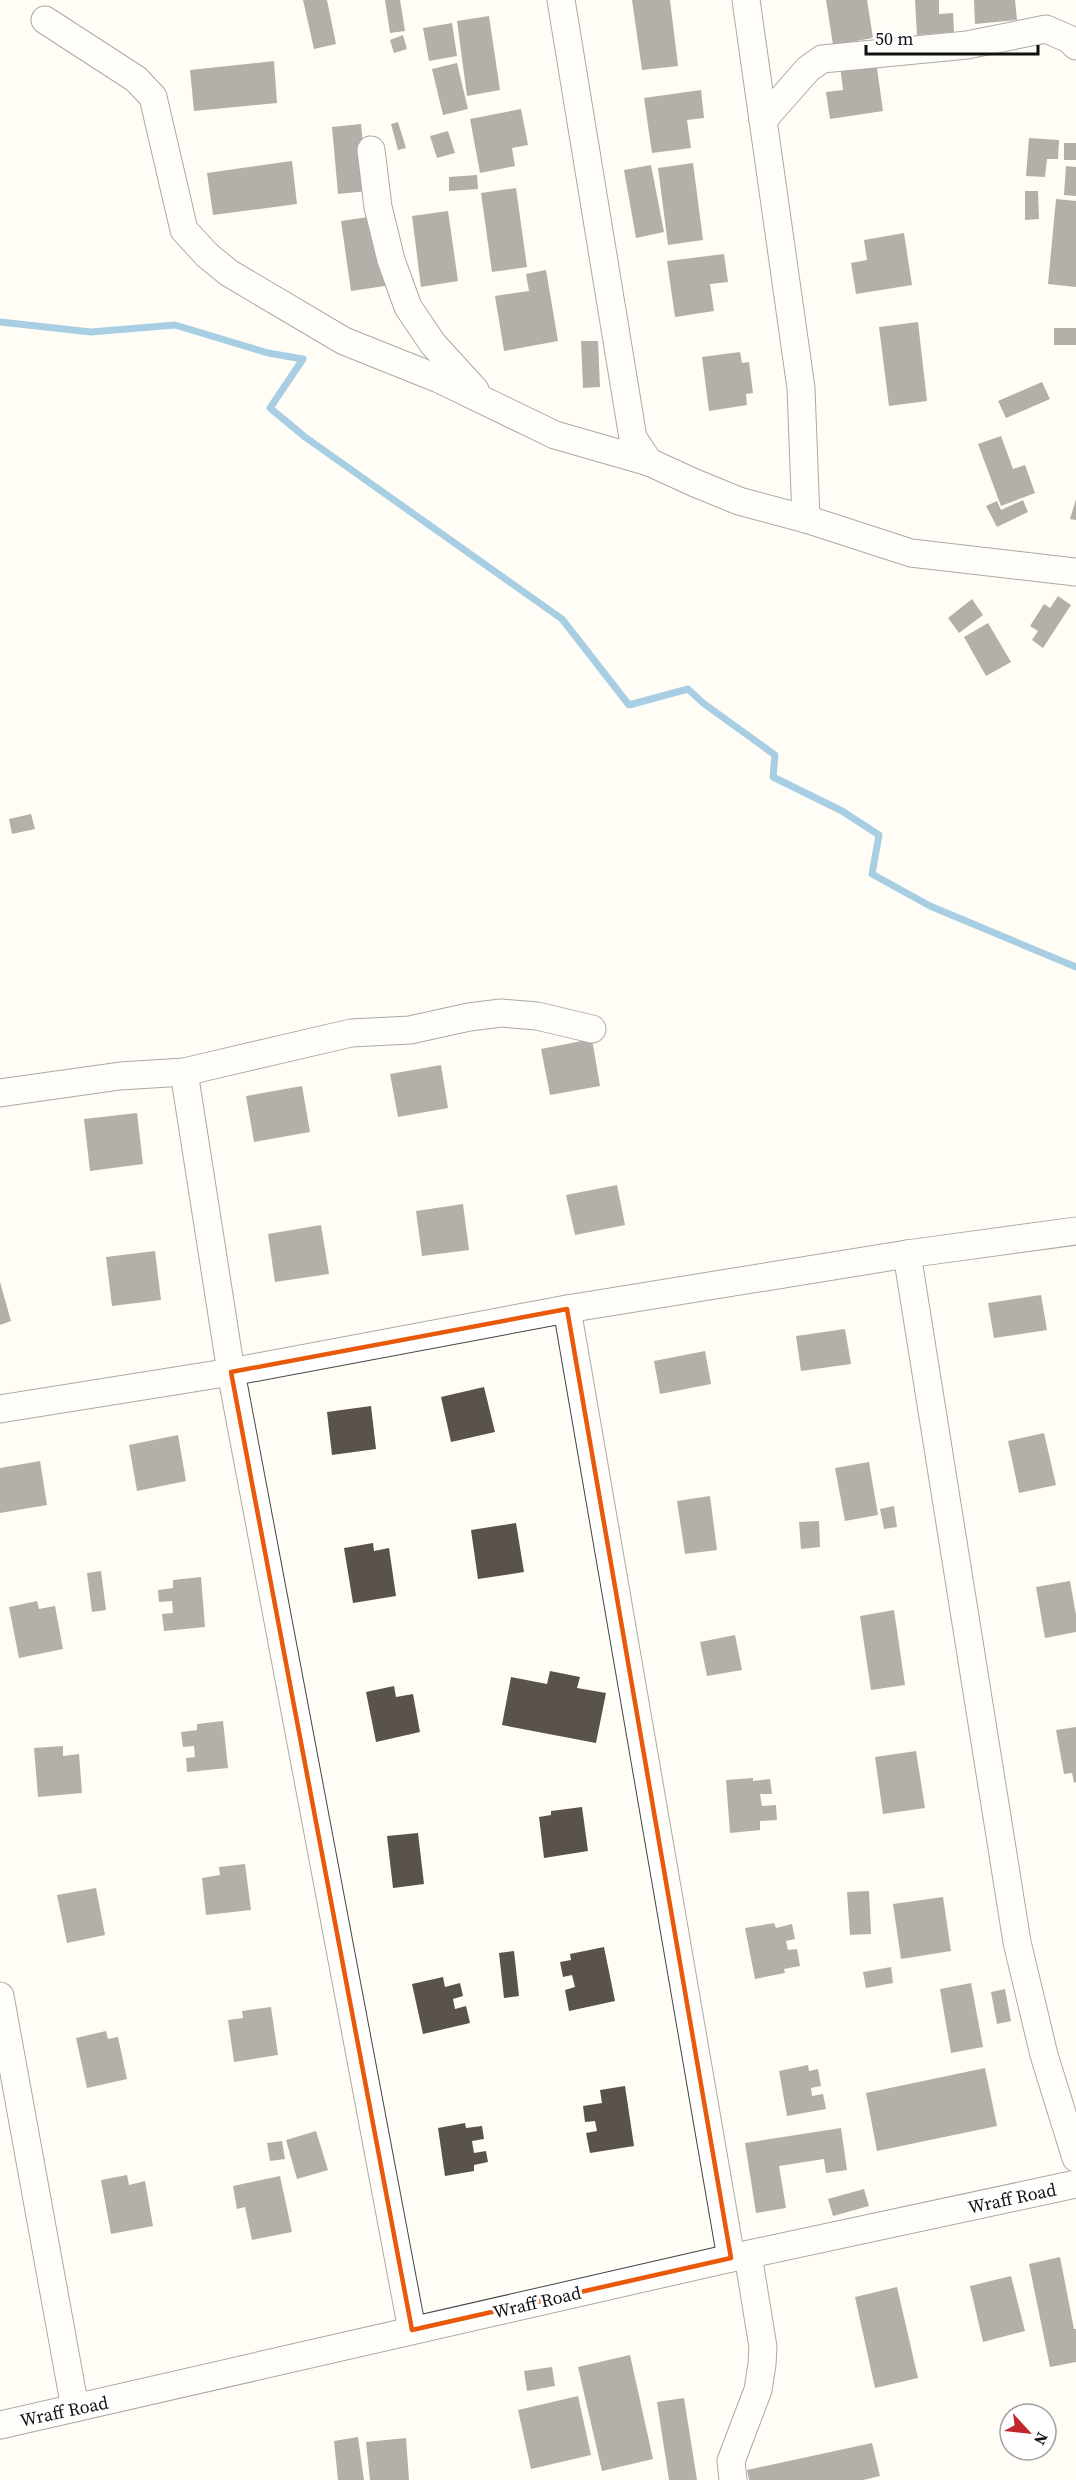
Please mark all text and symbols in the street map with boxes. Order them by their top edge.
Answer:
scale bar [866,18,1038,56]
text: 50 m [875,26,913,51]
street label: Wraff Road [965,2176,1059,2220]
street label: Wraff Road [490,2280,584,2324]
street label: Wraff Road [17,2389,111,2433]
north arrow [998,2402,1058,2462]
text: N [1029,2429,1054,2449]

